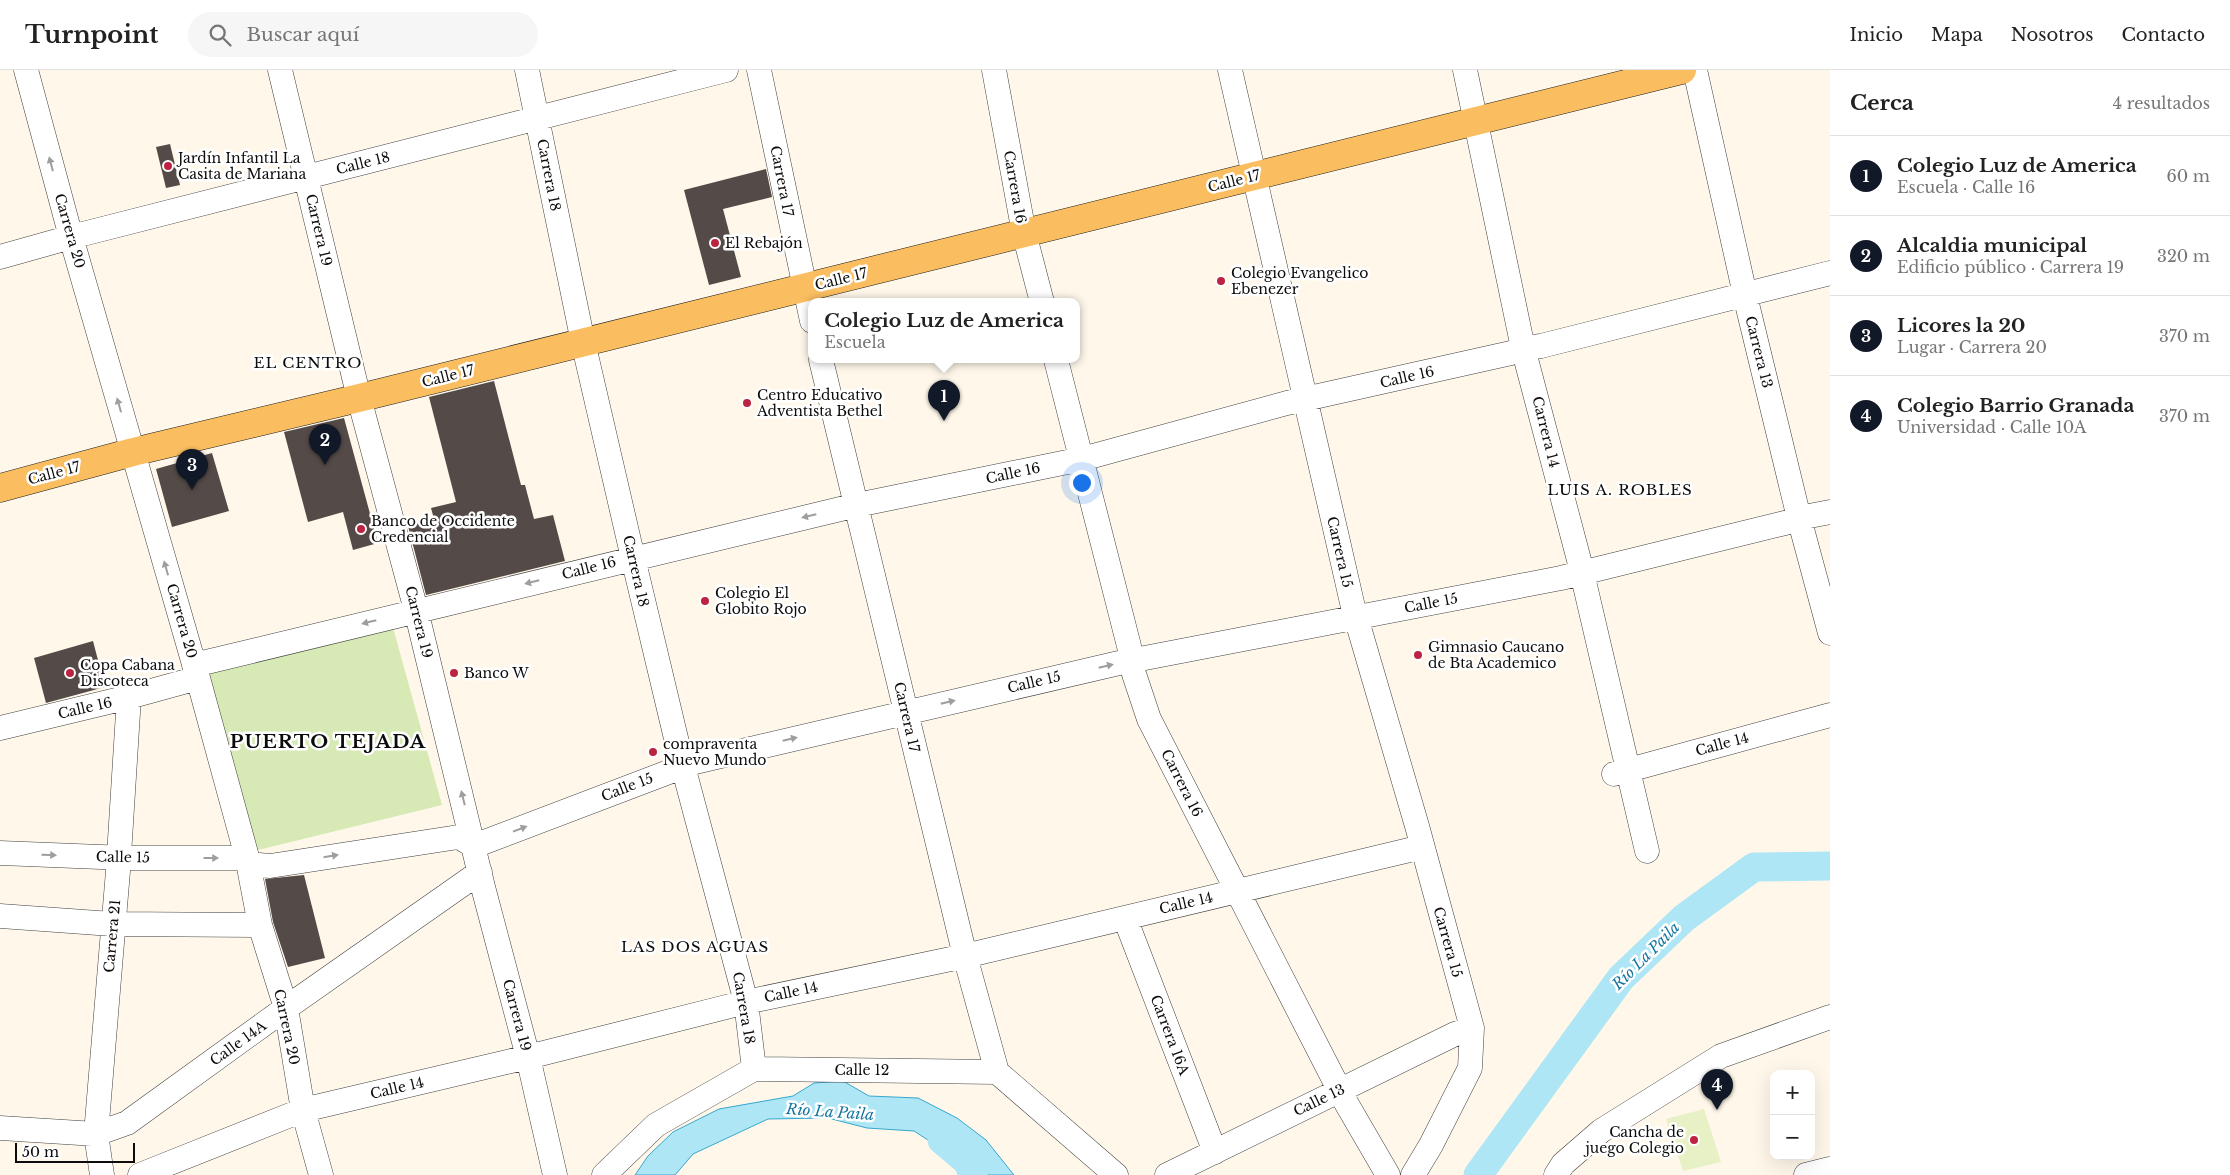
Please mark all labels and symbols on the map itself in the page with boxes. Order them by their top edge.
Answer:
street label: Carrera 18 [533,137,565,213]
street label: Carrera 17 [766,144,798,219]
street label: Calle 18 [334,148,392,178]
place label: Jardín Infantil La Casita de Mariana [176,149,306,183]
street label: Carrera 16 [1000,149,1030,225]
one-way arrow [47,157,55,172]
marker: Jardín Infantil La Casita de Mariana [162,160,174,172]
street label: Calle 17 [1206,166,1263,196]
street label: Carrera 20 [51,191,89,271]
street label: Carrera 19 [302,192,336,268]
place label: El Rebajón [725,234,803,252]
marker: El Rebajón [709,237,721,249]
street label: Calle 17 [813,264,870,294]
place label: Colegio Evangelico Ebenezer [1231,264,1368,298]
marker: Colegio Evangelico Ebenezer [1215,275,1227,287]
street label: Carrera 13 [1741,314,1777,390]
district label: EL CENTRO [254,353,362,372]
street label: Calle 17 [420,361,477,391]
street label: Calle 16 [1378,362,1436,392]
pin: 1 [928,380,960,421]
place label: Centro Educativo Adventista Bethel [756,386,883,420]
street label: Carrera 14 [1528,394,1564,470]
one-way arrow [115,397,123,412]
marker: Centro Educativo Adventista Bethel [741,397,753,409]
pin: 2 [309,424,341,465]
pin: 3 [176,449,208,490]
street label: Calle 17 [26,457,83,489]
street label: Calle 16 [984,458,1042,488]
your location [1069,470,1095,496]
district label: LUIS A. ROBLES [1547,480,1693,499]
place label: Banco de Occidente Credencial [371,512,515,546]
one-way arrow [802,512,817,520]
street label: Carrera 15 [1323,515,1357,589]
marker: Banco de Occidente Credencial [355,523,367,535]
street label: Carrera 18 [619,533,653,609]
street label: Calle 16 [560,553,618,583]
one-way arrow [162,560,170,575]
one-way arrow [525,578,540,586]
street label: Carrera 20 [163,581,201,661]
street label: Carrera 19 [401,584,437,660]
place label: Colegio El Globito Rojo [715,584,807,618]
street label: Calle 15 [1403,589,1459,617]
marker: Colegio El Globito Rojo [699,595,711,607]
one-way arrow [361,618,376,626]
place label: Gimnasio Caucano de Bta Academico [1428,638,1564,672]
marker: Gimnasio Caucano de Bta Academico [1412,649,1424,661]
place label: Copa Cabana Discoteca [80,656,175,690]
one-way arrow [1099,662,1114,670]
place label: Banco W [464,664,529,682]
marker: Copa Cabana Discoteca [64,667,76,679]
marker: Banco W [448,667,460,679]
street label: Calle 15 [1006,667,1063,697]
street label: Carrera 17 [890,680,924,755]
street label: Calle 16 [56,693,114,723]
one-way arrow [940,697,956,705]
street label: Calle 14 [1693,728,1751,760]
district label: PUERTO TEJADA [230,730,426,753]
place label: compraventa Nuevo Mundo [663,735,767,769]
one-way arrow [782,735,797,743]
marker: compraventa Nuevo Mundo [647,746,659,758]
street label: Carrera 16 [1157,746,1207,820]
street label: Calle 15 [598,769,656,805]
one-way arrow [459,791,467,806]
one-way arrow [513,825,528,833]
street label: Calle 15 [96,848,150,866]
one-way arrow [41,851,57,859]
one-way arrow [324,852,340,860]
one-way arrow [203,854,219,862]
street label: Calle 14 [1157,888,1215,918]
street label: Carrera 21 [100,899,124,973]
street label: Carrera 15 [1429,905,1467,979]
water label: Río La Paila [1607,918,1683,994]
district label: LAS DOS AGUAS [621,937,769,956]
street label: Carrera 18 [729,970,759,1046]
street label: Carrera 19 [499,977,535,1053]
street label: Calle 14 [762,978,820,1006]
street label: Carrera 20 [270,987,304,1067]
street label: Carrera 16A [1146,992,1194,1078]
street label: Calle 14A [206,1016,270,1069]
street label: Calle 12 [835,1061,890,1079]
pin: 4 [1701,1069,1733,1110]
street label: Calle 14 [368,1073,426,1103]
street label: Calle 13 [1290,1080,1348,1120]
water label: Río La Paila [785,1099,874,1124]
place label: Cancha de juego Colegio [1584,1123,1684,1157]
marker: Cancha de juego Colegio [1688,1134,1700,1146]
scale bar [15,1140,135,1163]

